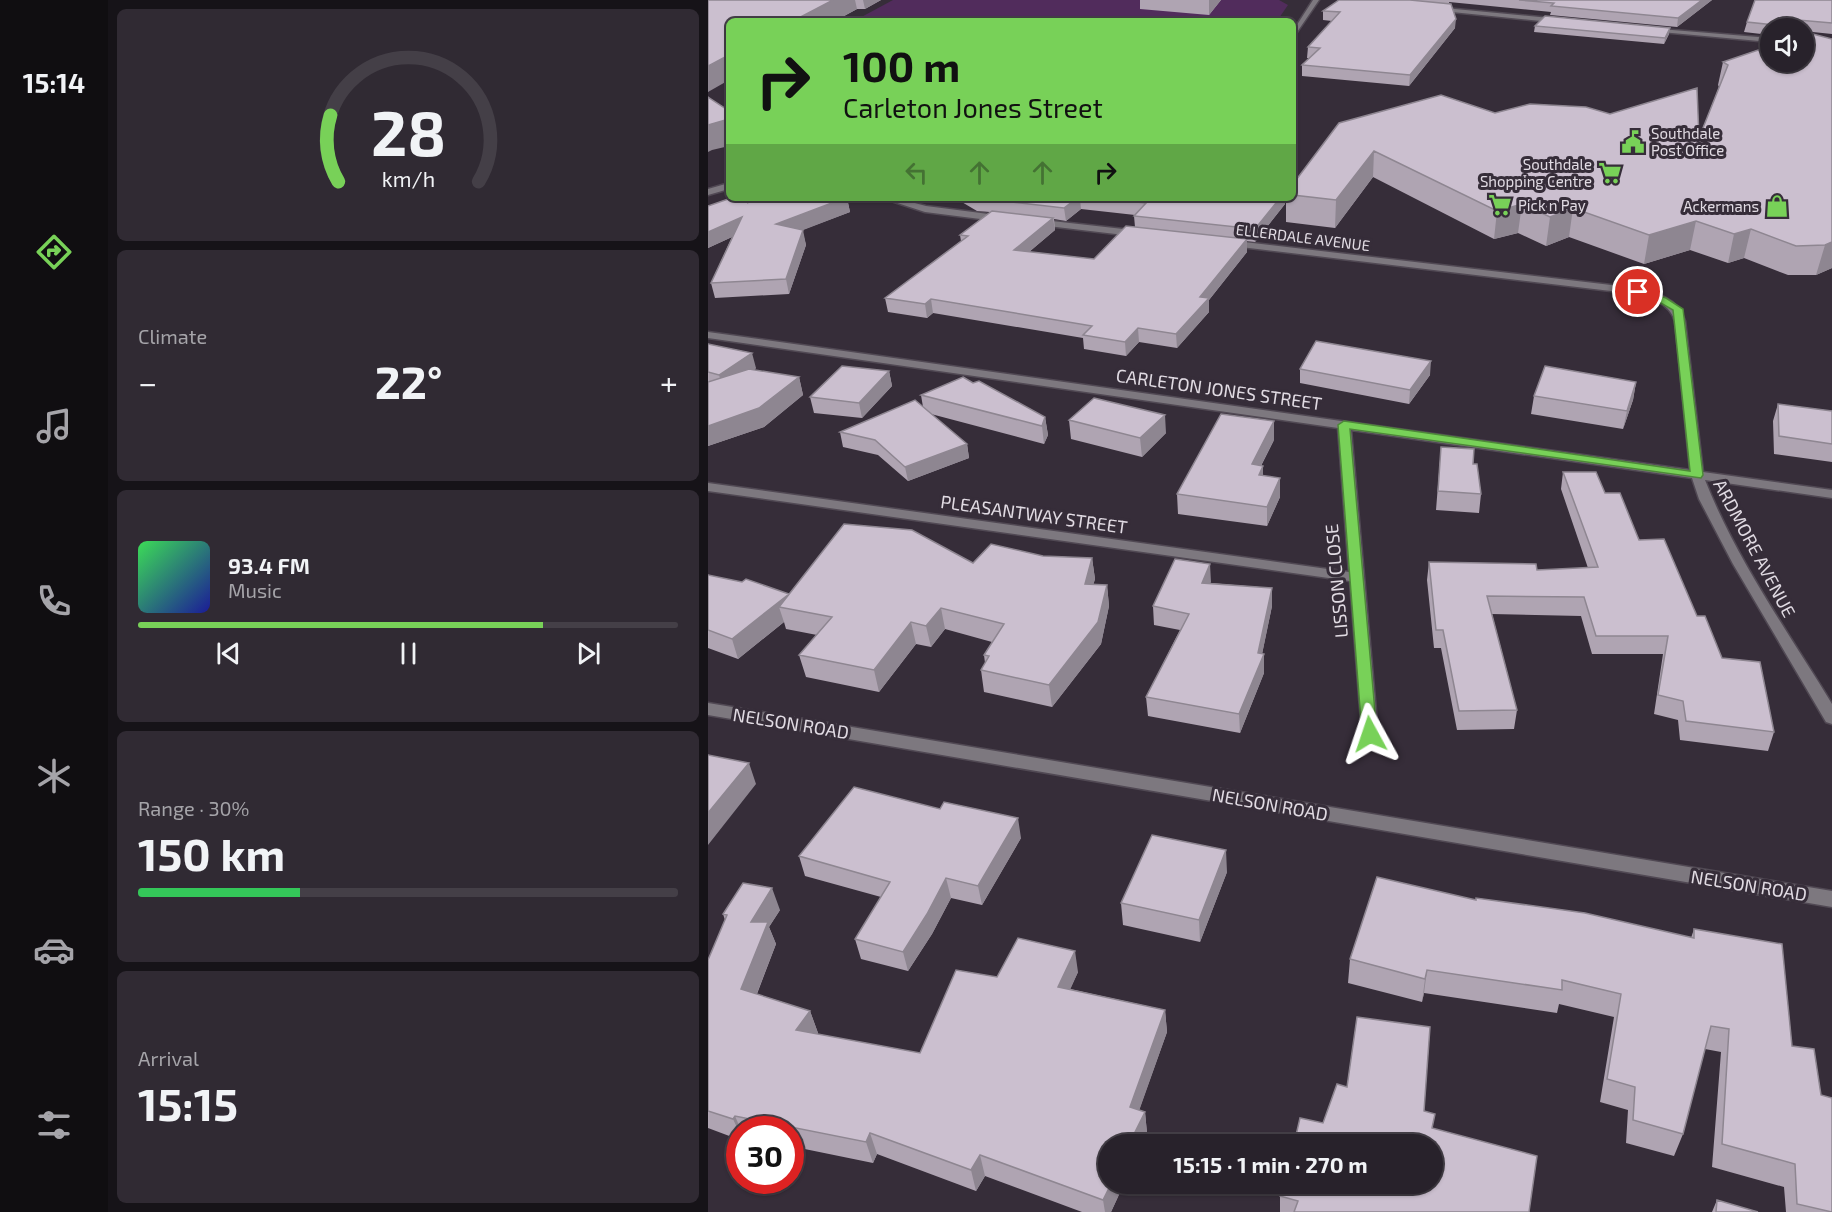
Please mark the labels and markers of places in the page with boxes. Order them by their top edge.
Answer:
place label: Southdale Post Office [1651,124,1724,159]
public building icon: Southdale Post Office [1620,129,1646,155]
place label: Southdale Shopping Centre [1480,155,1592,190]
supermarket icon: Southdale Shopping Centre [1597,160,1623,186]
supermarket icon: Pick n Pay [1487,192,1513,218]
shop icon: Ackermans [1764,193,1790,219]
place label: Pick n Pay [1518,196,1586,214]
place label: Ackermans [1683,197,1759,215]
pin [1612,266,1663,317]

